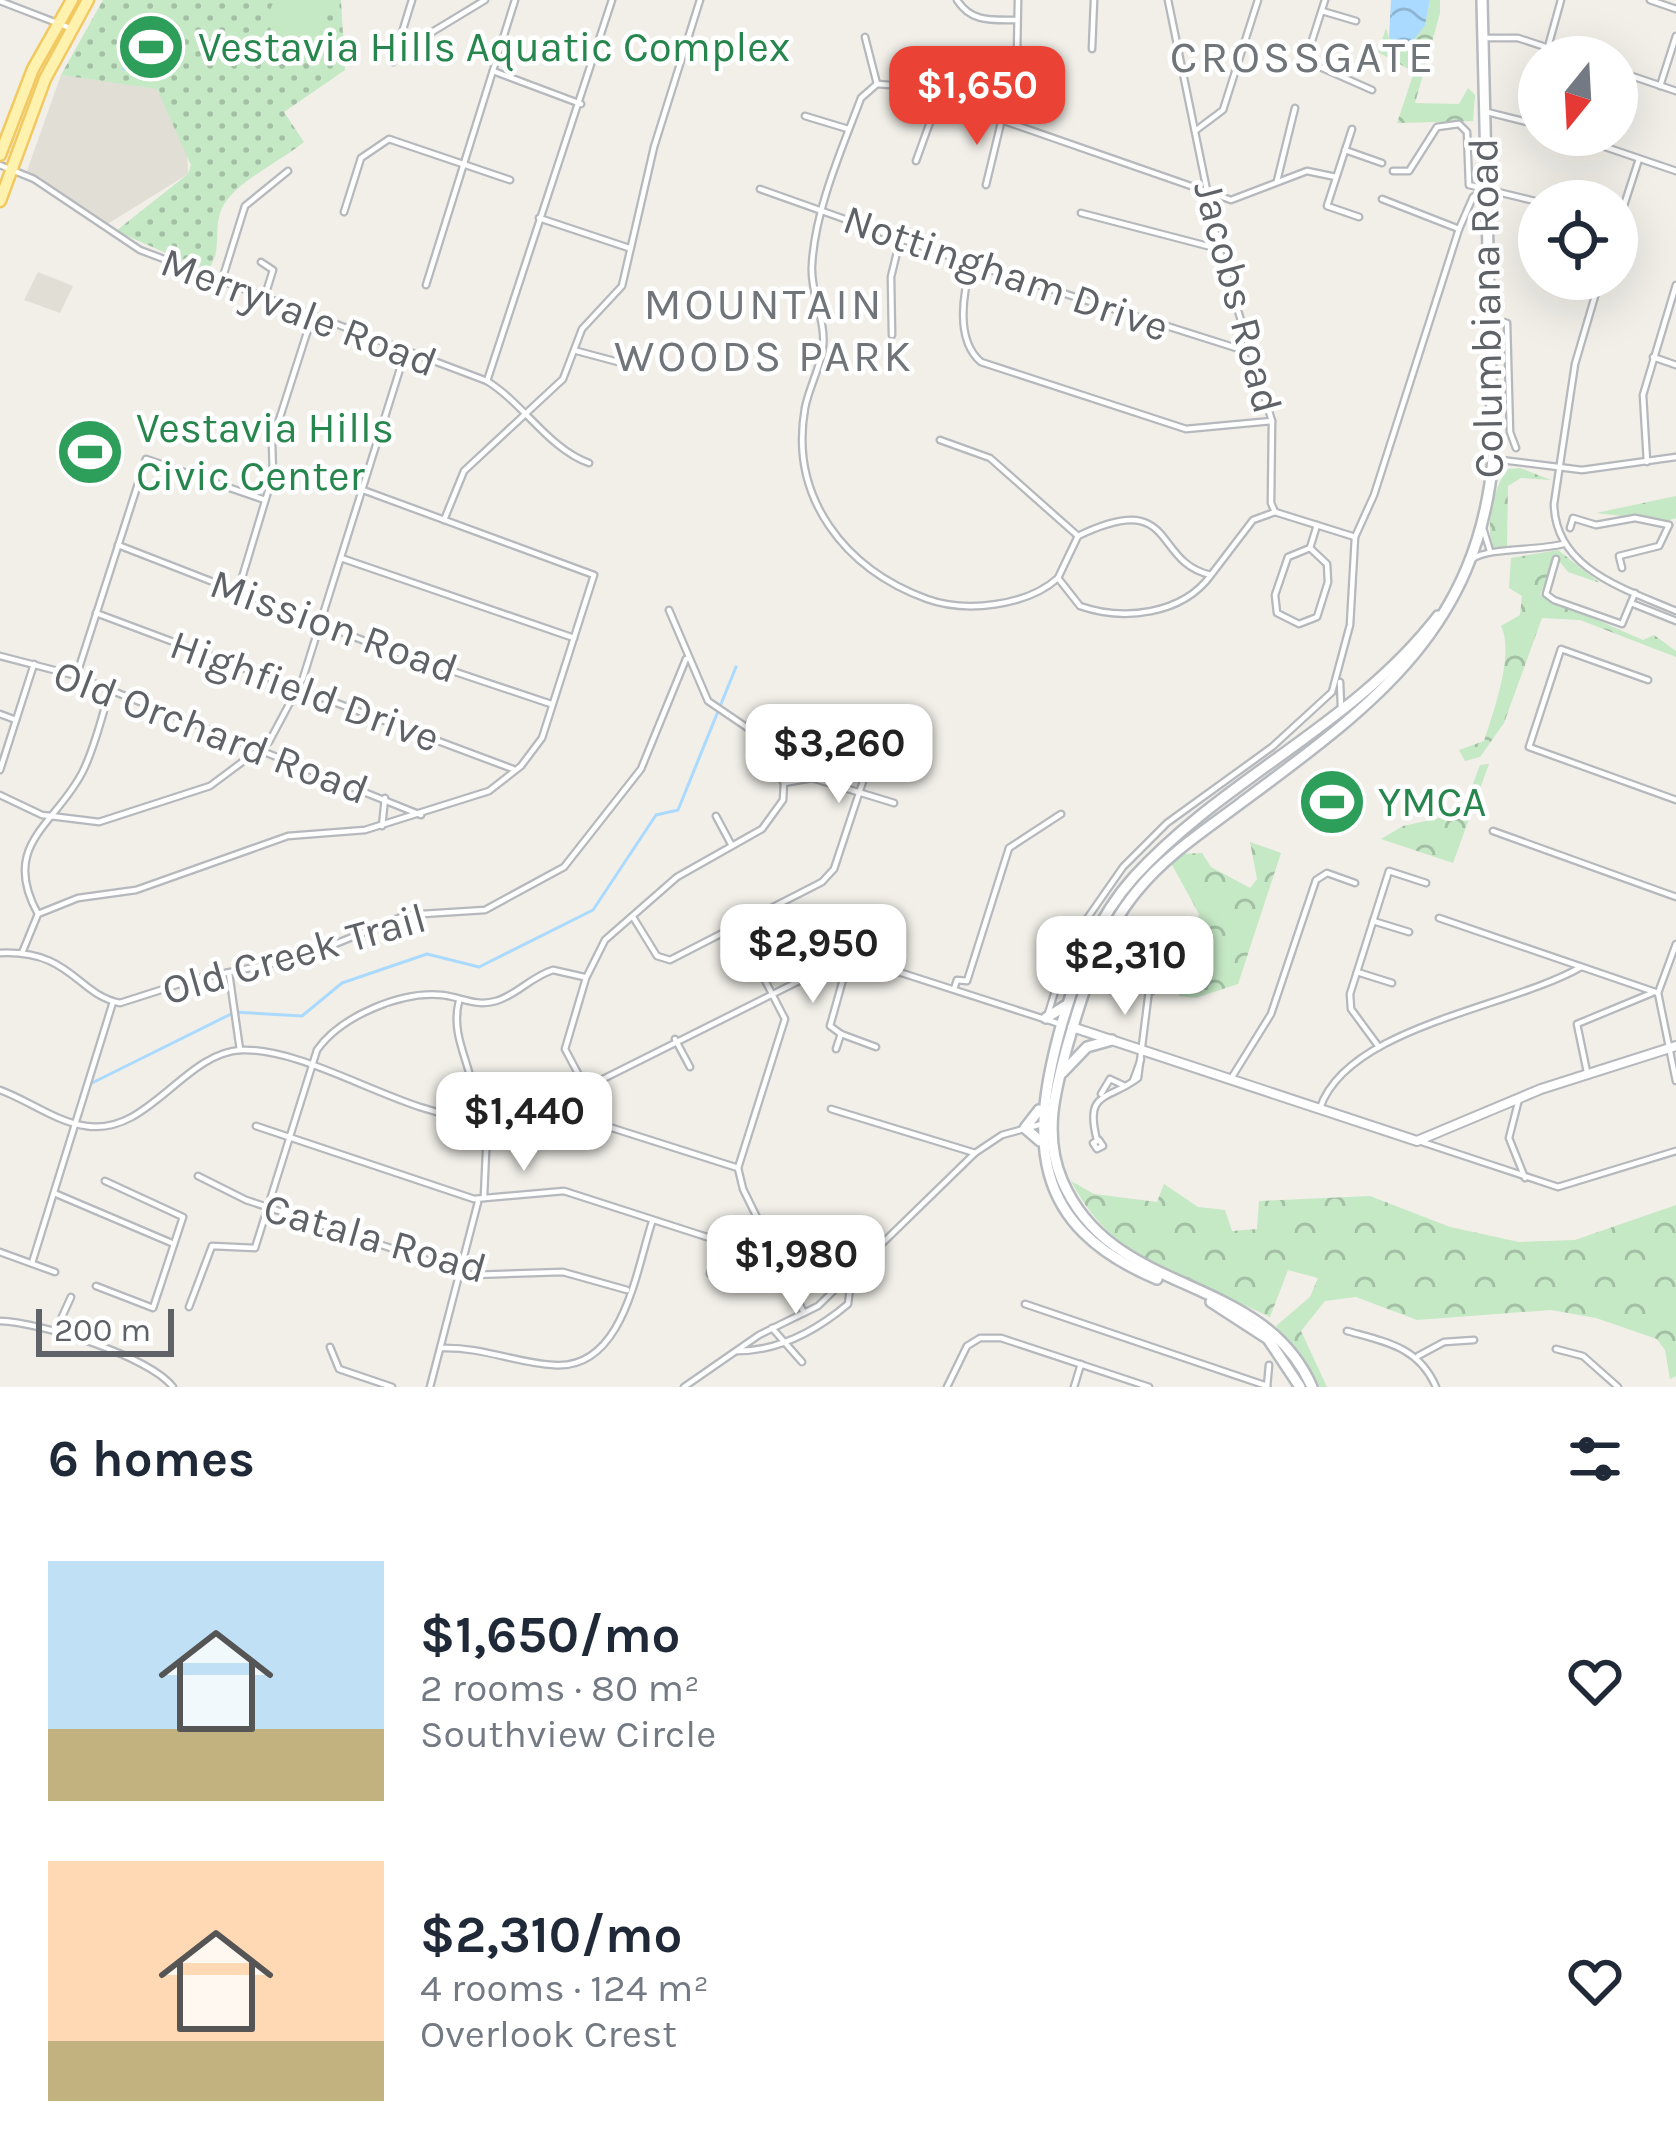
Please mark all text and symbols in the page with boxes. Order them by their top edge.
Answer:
sports icon: Vestavia Hills Aquatic Complex [116,12,186,82]
place label: Vestavia Hills Aquatic Complex [198,22,790,72]
district label: CROSSGATE [1170,31,1436,83]
north arrow [1518,36,1638,156]
map controls [1518,36,1638,300]
pin: $1,650 [879,46,1075,148]
text: $1,650 [916,62,1038,108]
street label: Columbiana Road [1458,137,1514,479]
street label: Jacobs Road [1183,175,1293,419]
button: locate [1518,180,1638,300]
street label: Nottingham Drive [837,194,1175,352]
street label: Merryvale Road [154,236,444,388]
district label: MOUNTAIN WOODS PARK [614,278,914,382]
place label: Vestavia Hills Civic Center [136,403,394,501]
sports icon: Vestavia Hills Civic Center [55,417,125,487]
street label: Mission Road [203,558,465,694]
street label: Highfield Drive [164,619,446,763]
street label: Old Orchard Road [47,649,375,815]
pin: $3,260 [741,704,937,806]
text: $3,260 [773,720,905,766]
sports icon: YMCA [1297,767,1367,837]
place label: YMCA [1378,777,1487,827]
street label: Old Creek Trail [156,892,432,1016]
pin: $2,950 [715,904,911,1006]
pin: $2,310 [1027,916,1223,1018]
text: $2,950 [747,920,879,966]
text: $2,310 [1063,932,1187,978]
pin: $1,440 [426,1072,622,1174]
text: $1,440 [463,1088,585,1134]
street label: Catala Road [258,1182,492,1294]
pin: $1,980 [698,1215,894,1317]
text: $1,980 [734,1231,858,1277]
scale bar [36,1303,174,1356]
text: 200 m [54,1311,151,1349]
icon: filters [1562,1426,1628,1492]
text: 6 homes [48,1429,255,1489]
text: $1,650/mo [420,1605,680,1665]
icon: home [144,1609,288,1753]
icon: heart [1562,1648,1628,1714]
text: 2 rooms · 80 m² [420,1665,700,1711]
text: Southview Circle [420,1711,716,1757]
text: $2,310/mo [420,1905,682,1965]
icon: home [144,1909,288,2053]
icon: heart [1562,1948,1628,2014]
text: 4 rooms · 124 m² [420,1965,709,2011]
text: Overlook Crest [420,2011,677,2057]

